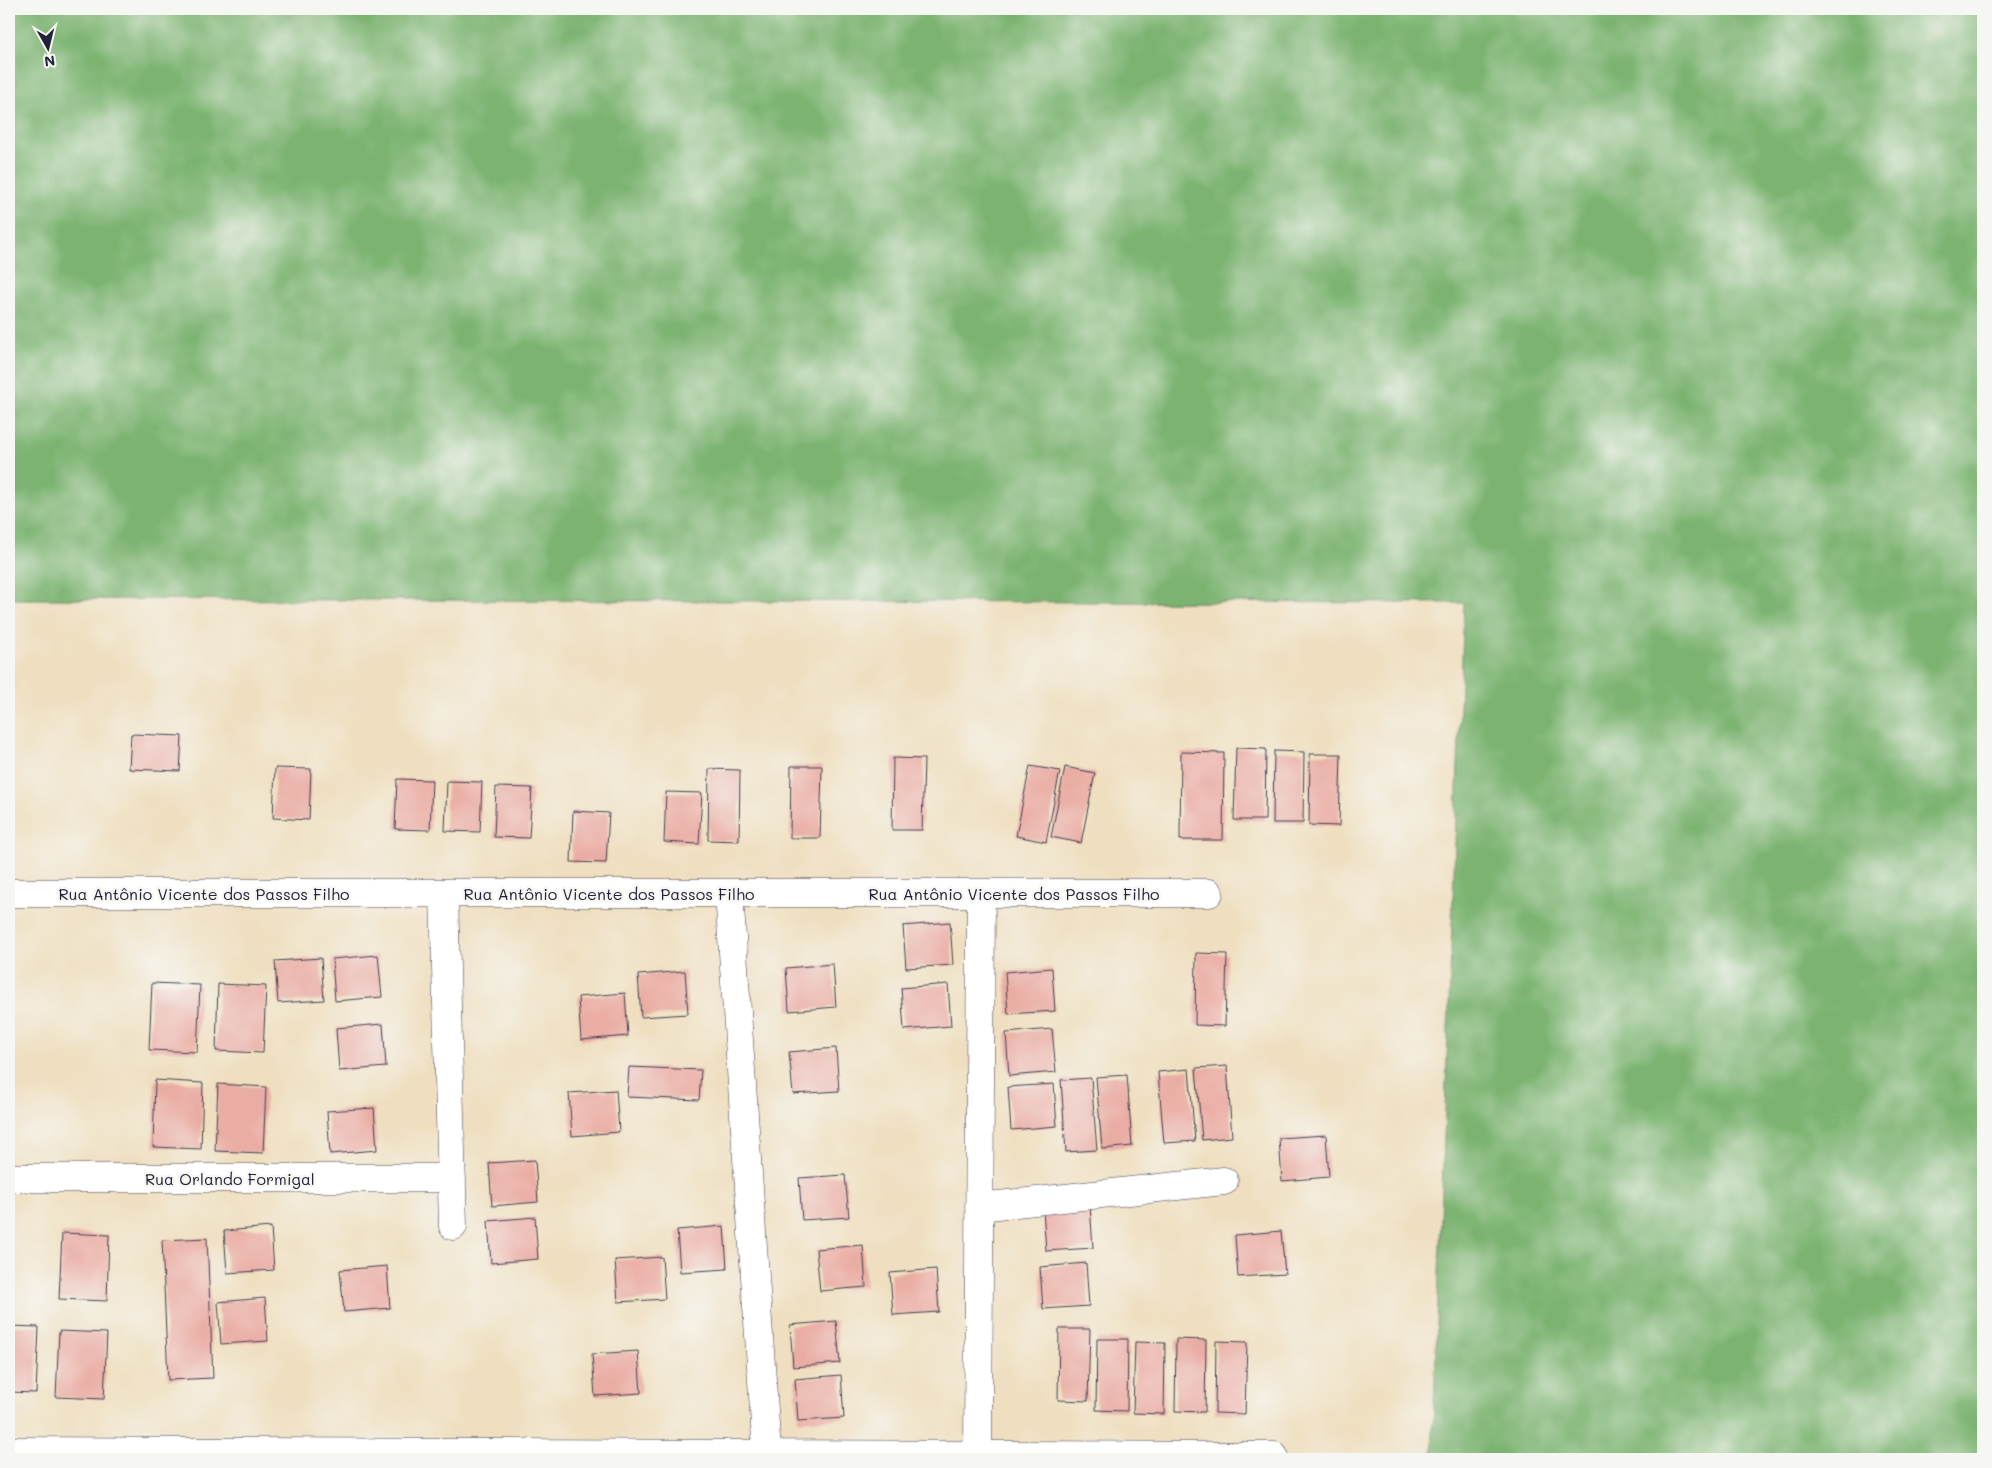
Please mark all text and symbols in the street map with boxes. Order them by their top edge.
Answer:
north arrow [22,22,72,72]
text: N [43,51,56,72]
street label: Rua Antônio Vicente dos Passos Filho [59,883,349,904]
street label: Rua Antônio Vicente dos Passos Filho [464,883,754,904]
street label: Rua Antônio Vicente dos Passos Filho [869,883,1159,904]
street label: Rua Orlando Formigal [145,1168,315,1189]

